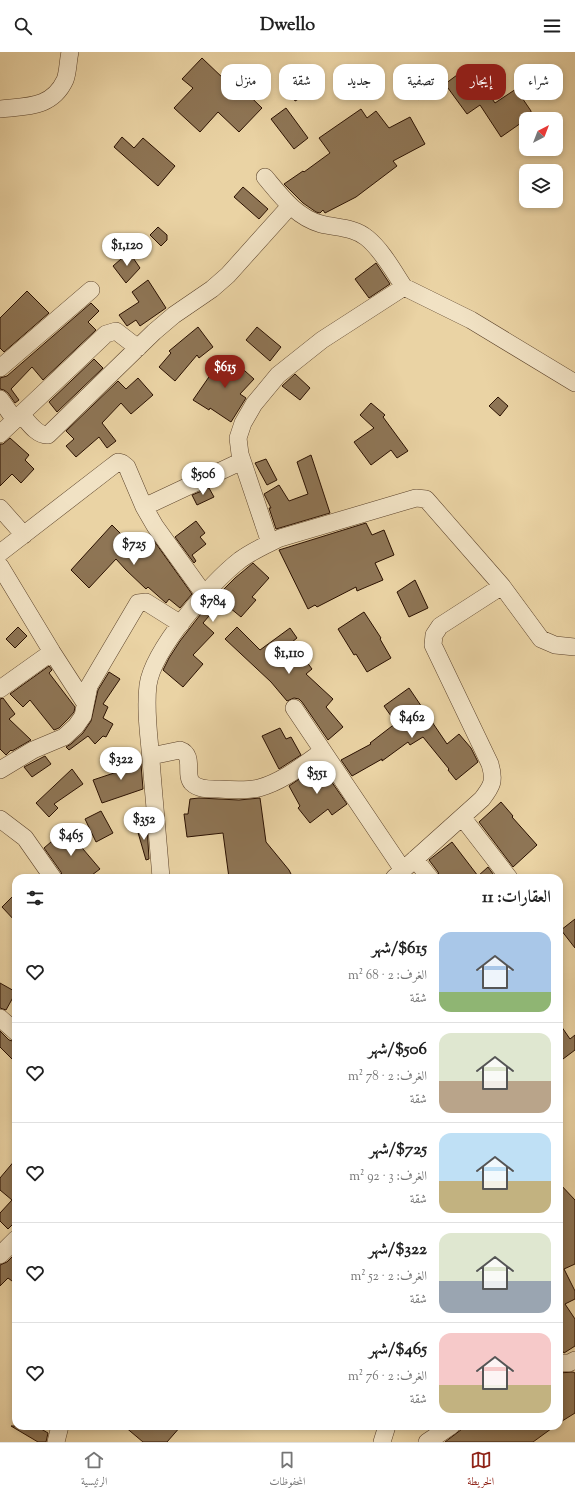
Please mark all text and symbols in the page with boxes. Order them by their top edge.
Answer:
text: Dwello [260,13,315,39]
icon: search [12,15,34,37]
icon: menu [541,15,563,37]
chip: منزل [221,64,271,100]
chip: شقة [279,64,325,100]
chip: جديد [333,64,385,100]
chip: تصفية [393,64,448,100]
chip: إيجار [456,64,506,100]
chip: شراء [514,64,563,100]
north arrow [519,112,563,156]
map controls [519,112,563,208]
button: layers [519,164,563,208]
pin: $1,120 [94,233,160,267]
text: $1,120 [111,237,143,255]
pin: $615 [201,355,249,389]
text: $615 [214,359,236,377]
pin: $506 [179,462,227,496]
text: $506 [191,466,215,484]
pin: $725 [110,532,158,566]
text: $725 [122,536,146,554]
pin: $784 [189,589,237,623]
text: $784 [200,593,226,611]
pin: $1,110 [256,641,322,675]
text: $1,110 [274,645,304,663]
pin: $462 [388,705,436,739]
text: $462 [399,709,425,727]
pin: $322 [97,747,145,781]
text: $322 [109,751,133,769]
pin: $551 [293,761,341,795]
text: $551 [307,765,327,783]
pin: $352 [120,807,168,841]
text: $352 [133,811,155,829]
pin: $465 [47,823,95,857]
text: $465 [59,827,83,845]
text: العقارات: 11 [482,886,551,910]
icon: filters [24,887,46,909]
text: $615/شهر [371,937,427,961]
icon: home [471,948,519,996]
icon: heart [24,961,46,983]
text: الغرف: 2 · 68 m² [348,967,427,985]
text: شقة [410,990,427,1008]
text: $506/شهر [368,1038,427,1062]
icon: home [471,1049,519,1097]
icon: heart [24,1062,46,1084]
text: الغرف: 2 · 78 m² [348,1068,427,1086]
text: شقة [410,1091,427,1109]
text: $725/شهر [369,1138,427,1162]
icon: home [471,1149,519,1197]
icon: heart [24,1162,46,1184]
text: الغرف: 3 · 92 m² [349,1168,427,1186]
text: شقة [410,1191,427,1209]
text: $322/شهر [369,1238,427,1262]
icon: home [471,1249,519,1297]
icon: heart [24,1262,46,1284]
text: الغرف: 2 · 52 m² [350,1268,427,1286]
text: شقة [410,1291,427,1309]
text: $465/شهر [369,1338,427,1362]
icon: home [471,1349,519,1397]
icon: heart [24,1362,46,1384]
text: الغرف: 2 · 76 m² [348,1368,427,1386]
text: شقة [410,1391,427,1409]
tab: الرئيسية [81,1449,107,1492]
tab: المحفوظات [269,1449,305,1492]
tab: الخريطة [467,1449,494,1492]

